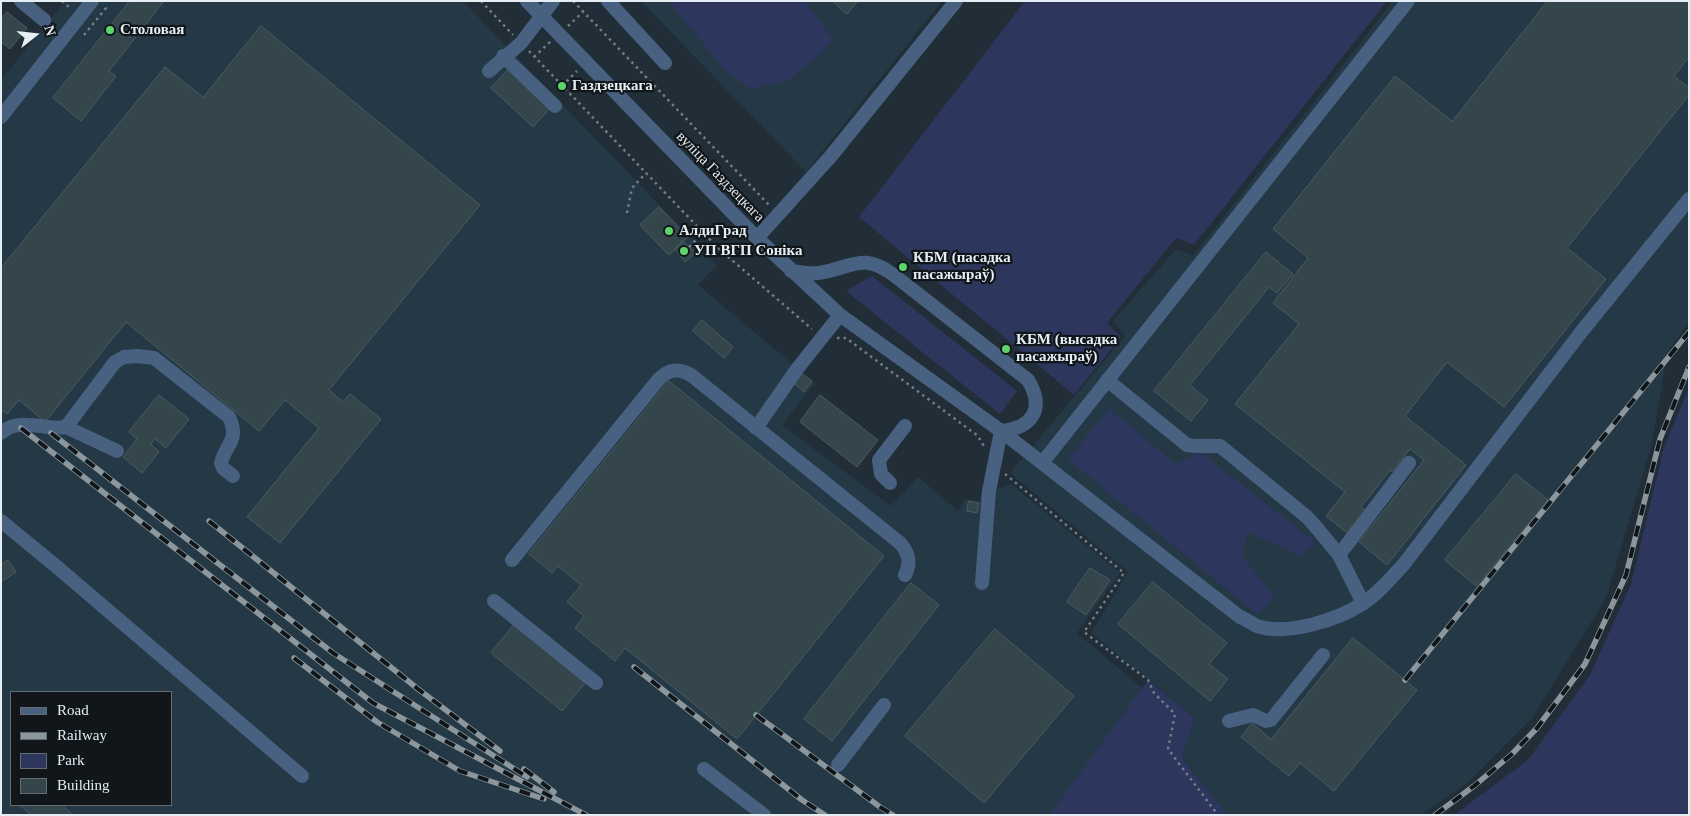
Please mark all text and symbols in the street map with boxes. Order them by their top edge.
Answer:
north arrow [10,10,60,60]
place label: Столовая [120,21,184,39]
text: N [41,24,59,38]
marker: Столовая [104,24,116,36]
place label: Газдзецкага [572,77,653,95]
marker: Газдзецкага [556,80,568,92]
street label: вуліца Газдзецкага [672,128,768,226]
place label: АлдиГрад [679,222,747,240]
marker: АлдиГрад [663,225,675,237]
place label: УП ВГП Соніка [694,242,802,260]
marker: УП ВГП Соніка [678,245,690,257]
place label: КБМ (пасадка пасажыраў) [913,249,1011,284]
marker: КБМ (пасадка пасажыраў) [897,261,909,273]
place label: КБМ (высадка пасажыраў) [1016,331,1117,366]
marker: КБМ (высадка пасажыраў) [1000,343,1012,355]
legend [10,691,172,806]
text: Road [57,702,89,718]
text: Railway [57,727,107,743]
text: Park [57,752,85,768]
text: Building [57,777,110,793]

